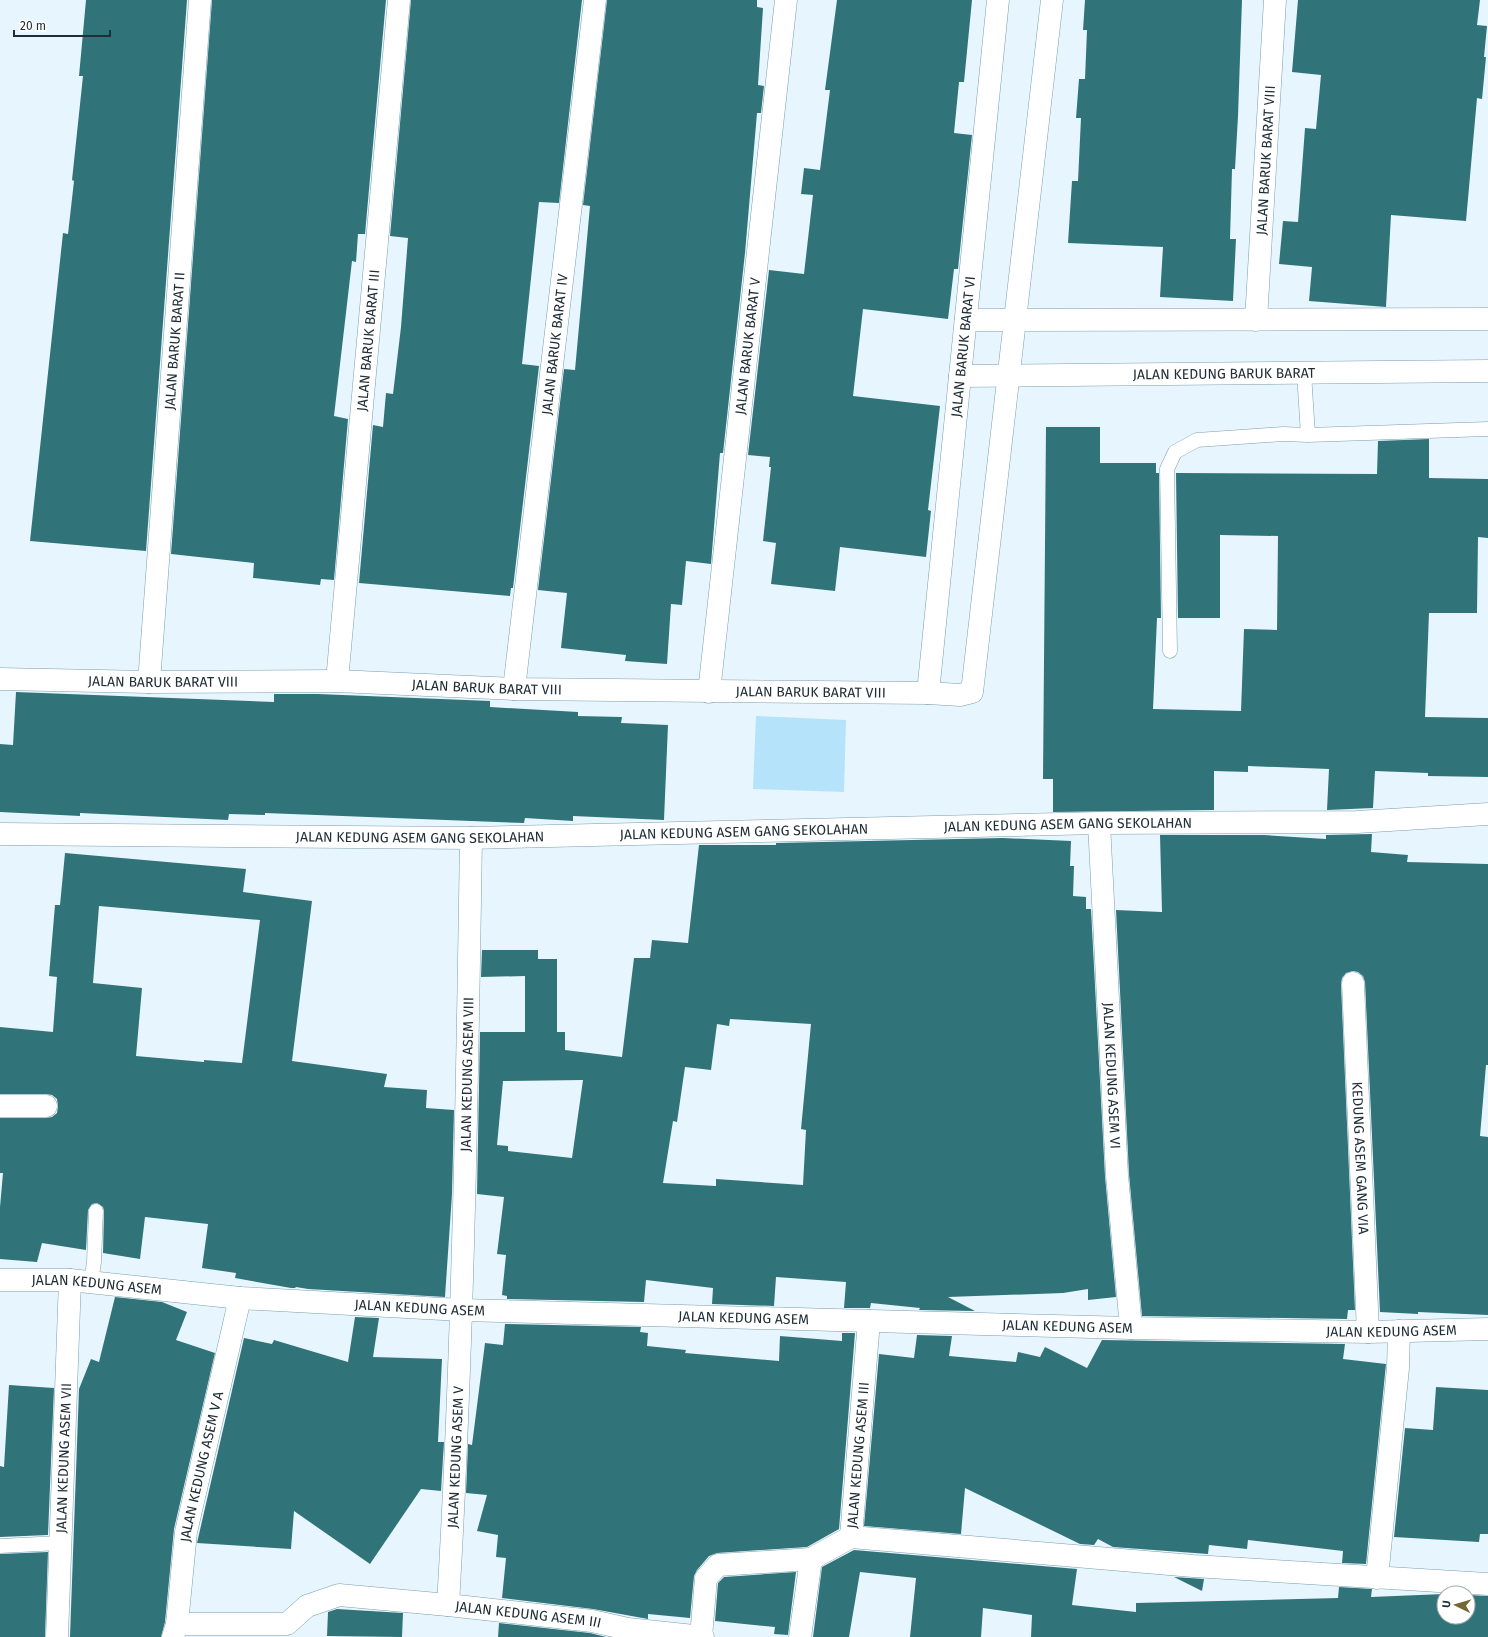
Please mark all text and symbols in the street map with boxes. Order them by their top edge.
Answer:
scale bar [14,12,110,38]
text: 20 m [20,19,46,33]
street label: JALAN BARUK BARAT VIII [1253,85,1278,236]
street label: JALAN BARUK BARAT III [353,269,383,412]
street label: JALAN BARUK BARAT II [161,271,188,411]
street label: JALAN BARUK BARAT IV [538,273,571,416]
street label: JALAN BARUK BARAT VI [947,275,979,418]
street label: JALAN BARUK BARAT V [731,277,764,416]
street label: JALAN KEDUNG BARUK BARAT [1133,364,1316,383]
street label: JALAN BARUK BARAT VIII [88,672,238,691]
street label: JALAN BARUK BARAT VIII [411,676,562,698]
street label: JALAN BARUK BARAT VIII [736,683,886,701]
street label: JALAN KEDUNG ASEM GANG SEKOLAHAN [943,814,1192,835]
street label: JALAN KEDUNG ASEM GANG SEKOLAHAN [619,820,868,843]
street label: JALAN KEDUNG ASEM GANG SEKOLAHAN [296,828,544,847]
street label: JALAN KEDUNG ASEM VIII [457,997,477,1152]
street label: JALAN KEDUNG ASEM VI [1100,1002,1124,1149]
street label: KEDUNG ASEM GANG VIA [1349,1081,1372,1235]
street label: JALAN KEDUNG ASEM [32,1271,163,1298]
street label: JALAN KEDUNG ASEM [354,1296,485,1319]
street label: JALAN KEDUNG ASEM [678,1307,809,1328]
street label: JALAN KEDUNG ASEM [1002,1316,1133,1337]
street label: JALAN KEDUNG ASEM [1326,1321,1457,1341]
street label: JALAN KEDUNG ASEM III [843,1381,872,1529]
street label: JALAN KEDUNG ASEM VII [52,1383,75,1534]
street label: JALAN KEDUNG ASEM V [444,1386,467,1529]
street label: JALAN KEDUNG ASEM V A [177,1390,227,1543]
north arrow [1436,1585,1476,1625]
street label: JALAN KEDUNG ASEM III [454,1597,603,1631]
text: U [1440,1600,1453,1608]

